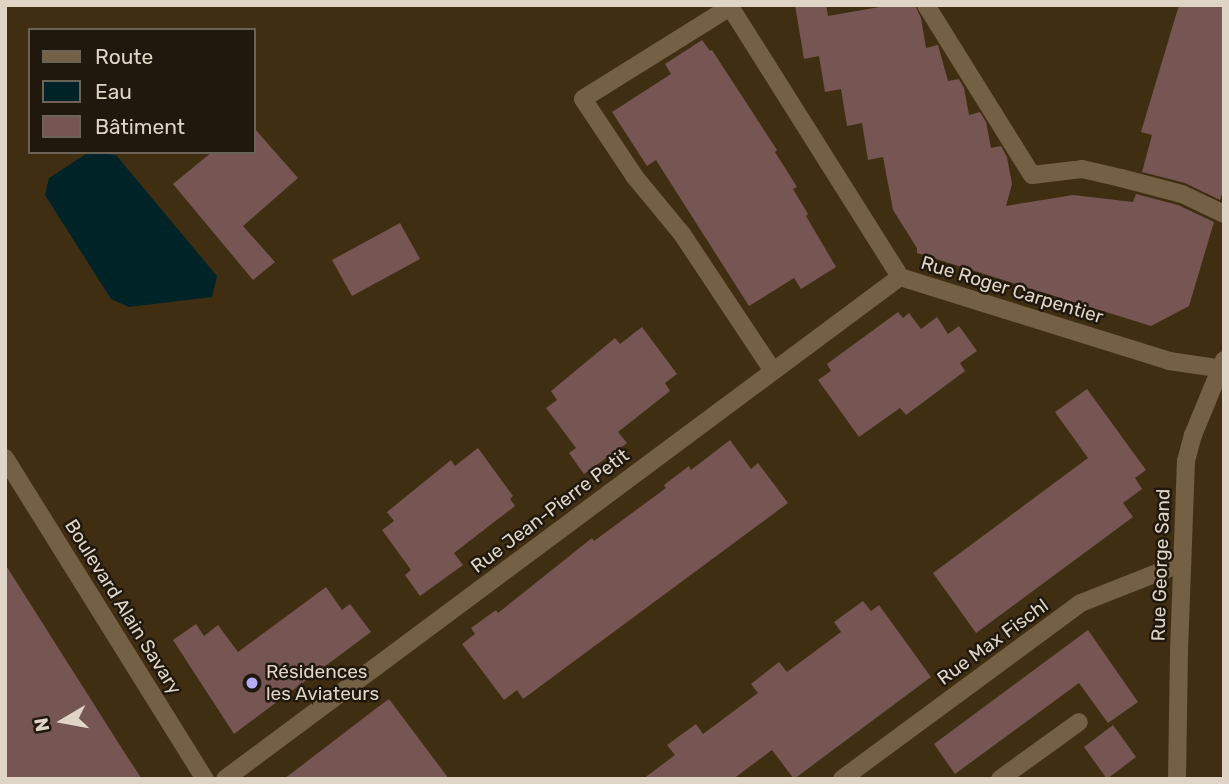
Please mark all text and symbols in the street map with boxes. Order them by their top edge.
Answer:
legend [28,28,256,154]
text: Route [95,44,153,69]
text: Eau [95,79,132,104]
text: Bâtiment [95,114,185,139]
street label: Rue Roger Carpentier [918,251,1106,329]
street label: Rue Jean-Pierre Petit [466,444,634,578]
street label: Rue George Sand [1147,488,1175,642]
street label: Boulevard Alain Savary [60,515,186,699]
street label: Rue Max Fischl [933,594,1053,690]
place label: Résidences les Aviateurs [266,661,380,705]
marker: Résidences les Aviateurs [244,675,260,691]
north arrow [28,686,98,756]
text: N [29,716,54,733]

